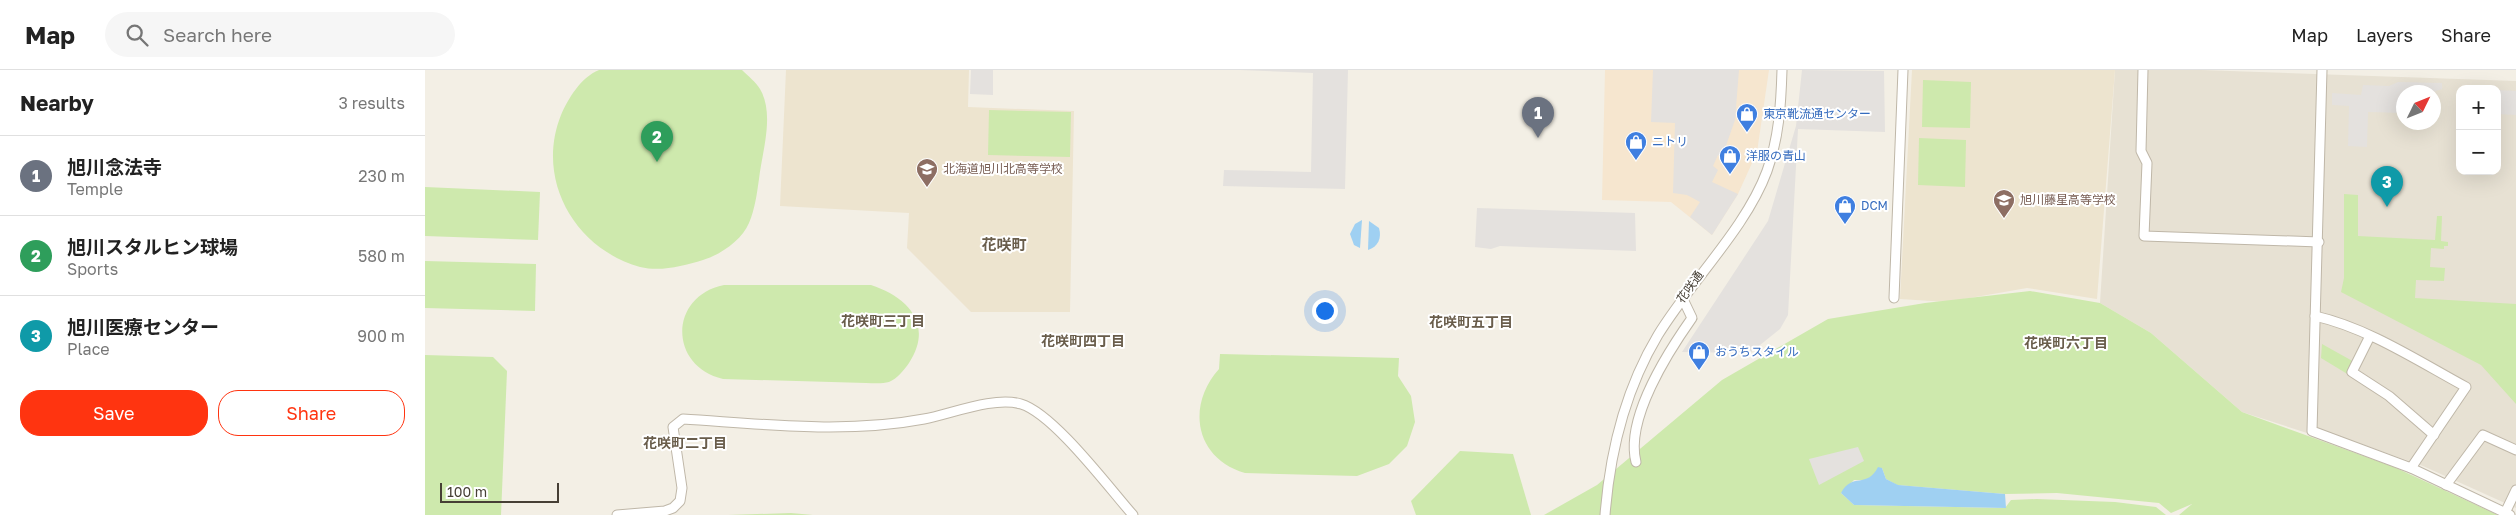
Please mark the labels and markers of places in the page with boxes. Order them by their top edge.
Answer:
pin: 1 [1522,97,1554,138]
shop icon: 東京靴流通センター [1735,102,1759,133]
place label: 東京靴流通センター [1763,106,1871,121]
pin: 2 [641,121,673,162]
shop icon: ニトリ [1624,130,1648,161]
place label: ニトリ [1652,134,1688,149]
shop icon: 洋服の青山 [1718,144,1742,175]
place label: 洋服の青山 [1746,148,1806,163]
school or university icon: 北海道旭川北高等学校 [915,157,939,188]
place label: 北海道旭川北高等学校 [943,161,1063,176]
pin: 3 [2371,166,2403,207]
school or university icon: 旭川藤星高等学校 [1992,188,2016,219]
place label: 旭川藤星高等学校 [2020,192,2116,207]
shop icon: DCM [1833,194,1857,225]
place label: DCM [1861,198,1888,213]
shop icon: おうちスタイル [1687,340,1711,371]
place label: おうちスタイル [1715,344,1799,359]

